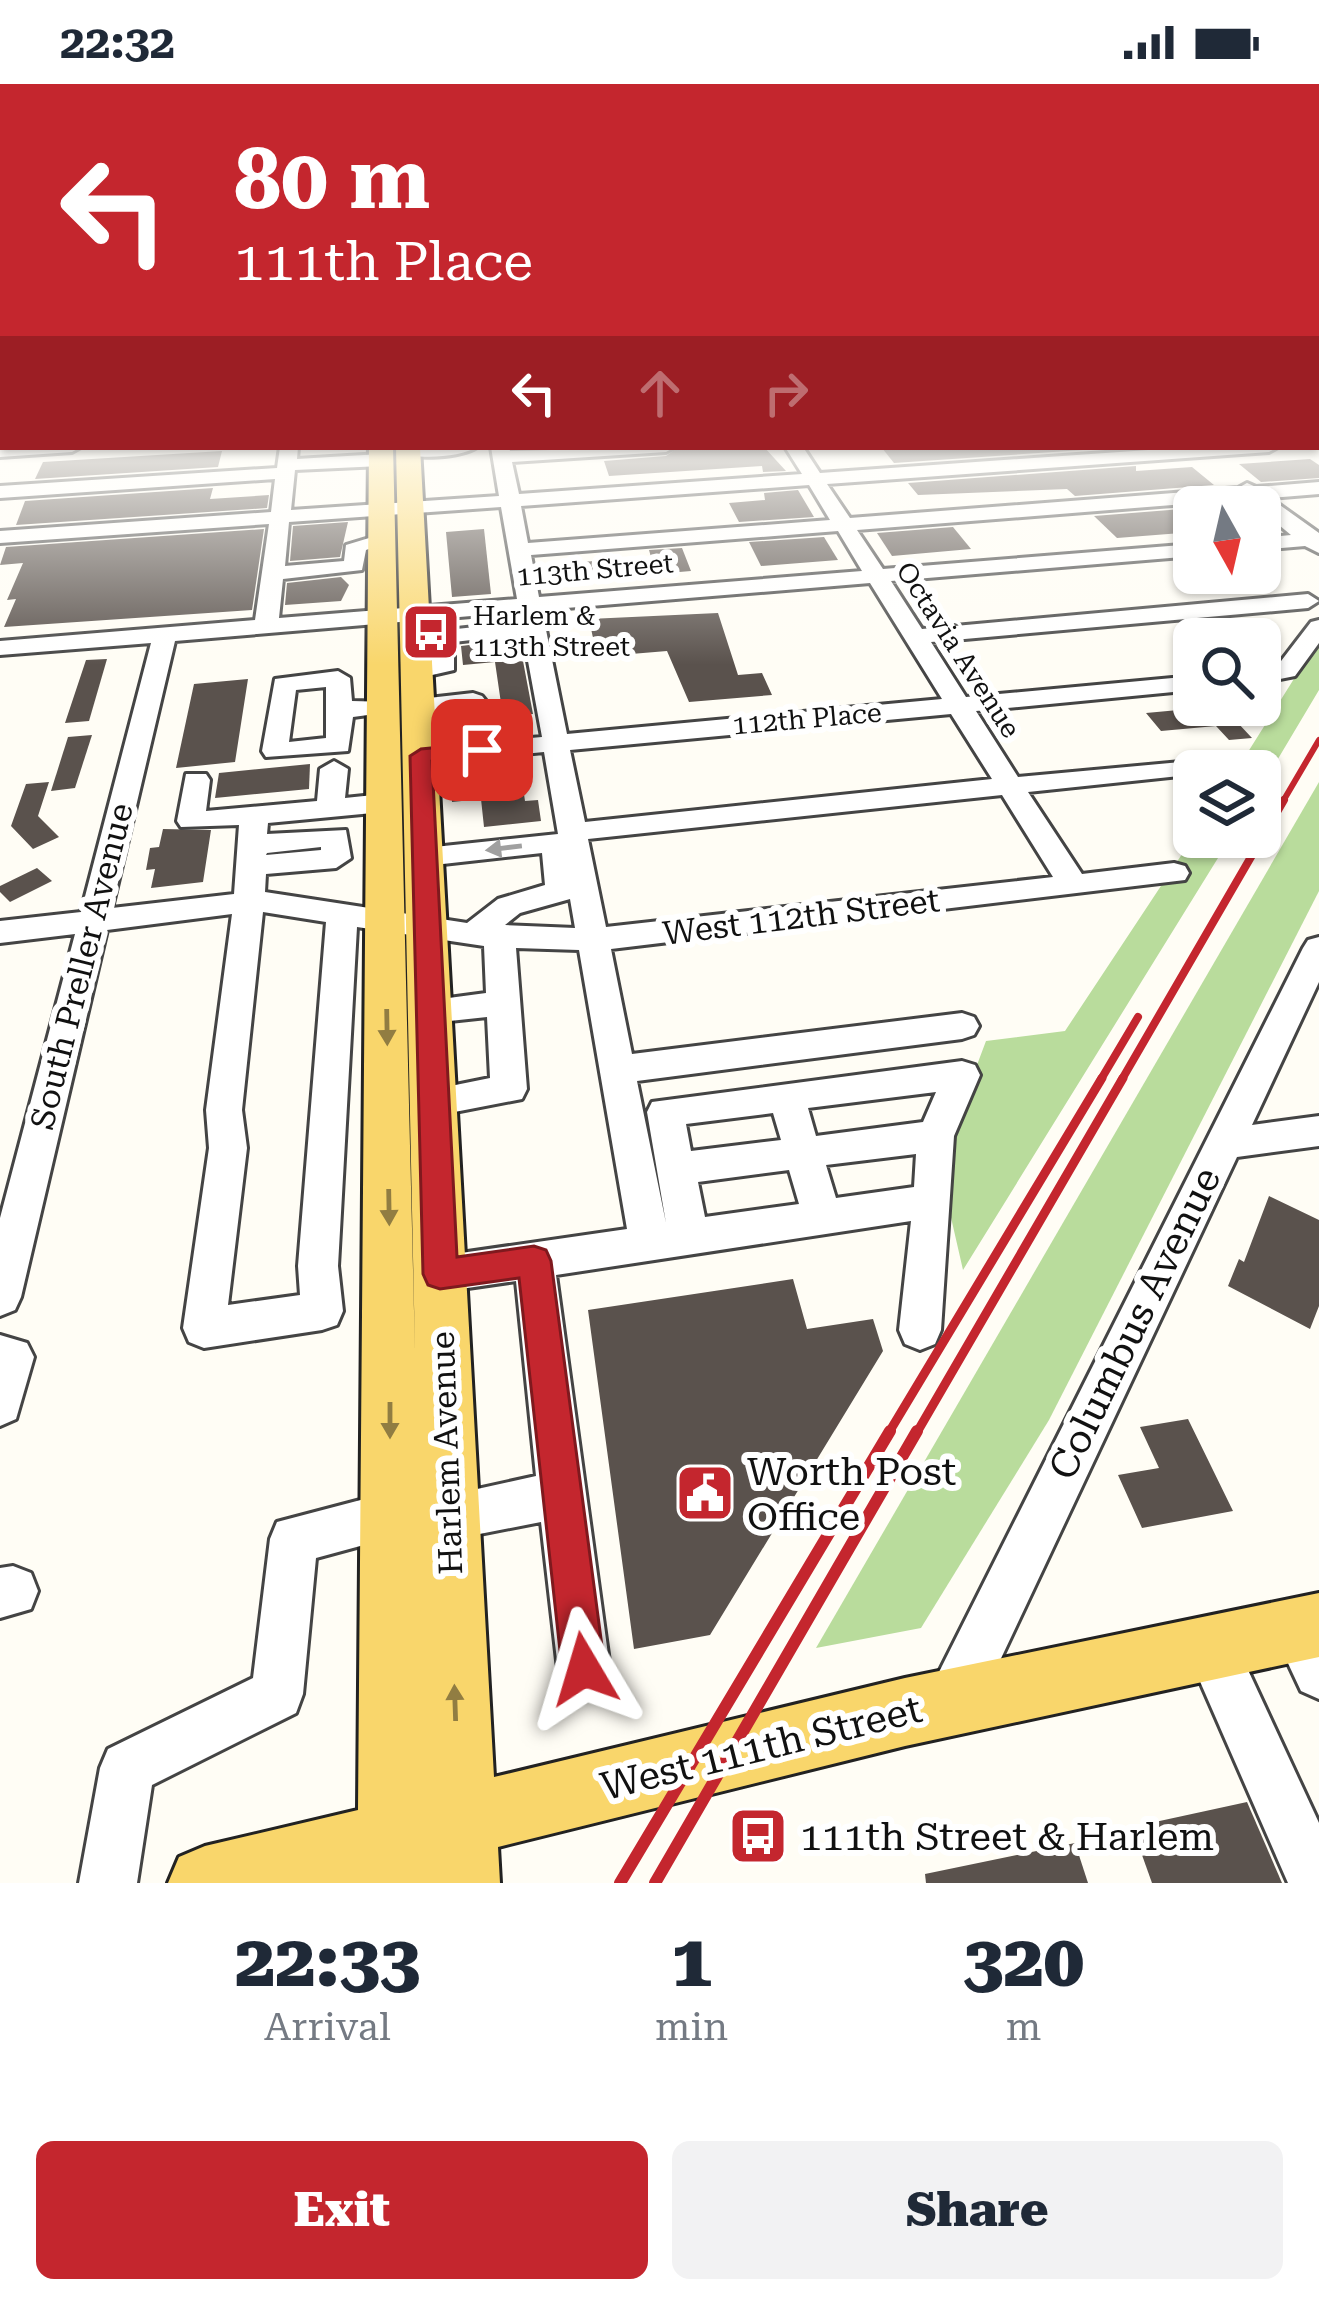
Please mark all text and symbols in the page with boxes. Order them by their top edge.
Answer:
text: 22:32 [60,16,175,69]
text: 80 m [234,130,430,228]
icon: left [36,132,192,288]
text: 111th Place [234,230,533,293]
icon: left [501,360,567,426]
icon: ahead [627,360,693,426]
icon: right [753,360,819,426]
north arrow [1173,486,1281,594]
map controls [1173,486,1281,858]
street label: 113th Street [515,547,675,593]
street label: Octavia Avenue [889,556,1027,744]
place label: Harlem & 113th Street [473,600,630,663]
bus stop icon: Harlem & 113th Street [400,601,462,663]
button: search [1173,618,1281,726]
street label: 112th Place [731,697,883,741]
pin [431,699,533,801]
icon: arrive [449,717,515,783]
button: layers [1173,750,1281,858]
street label: South Preller Avenue [22,799,141,1133]
one-way arrow [485,839,522,858]
street label: West 112th Street [660,880,942,953]
one-way arrow [377,1009,397,1047]
street label: Columbus Avenue [1039,1160,1230,1487]
one-way arrow [379,1189,398,1227]
street label: Harlem Avenue [423,1331,470,1575]
one-way arrow [381,1402,400,1440]
place label: Worth Post Office [747,1449,956,1540]
public building icon: Worth Post Office [674,1462,736,1524]
position arrow [521,1606,647,1732]
one-way arrow [445,1683,464,1721]
street label: West 111th Street [596,1686,927,1810]
bus stop icon: 111th Street & Harlem [727,1805,789,1867]
place label: 111th Street & Harlem [800,1814,1214,1860]
text: 22:33 [235,1919,420,2004]
text: 1 [671,1919,712,2004]
text: 320 [963,1919,1084,2004]
text: Arrival [264,2004,391,2050]
text: min [655,2004,728,2050]
text: m [1006,2004,1041,2050]
button: Exit [36,2141,648,2279]
button: Share [672,2141,1283,2279]

